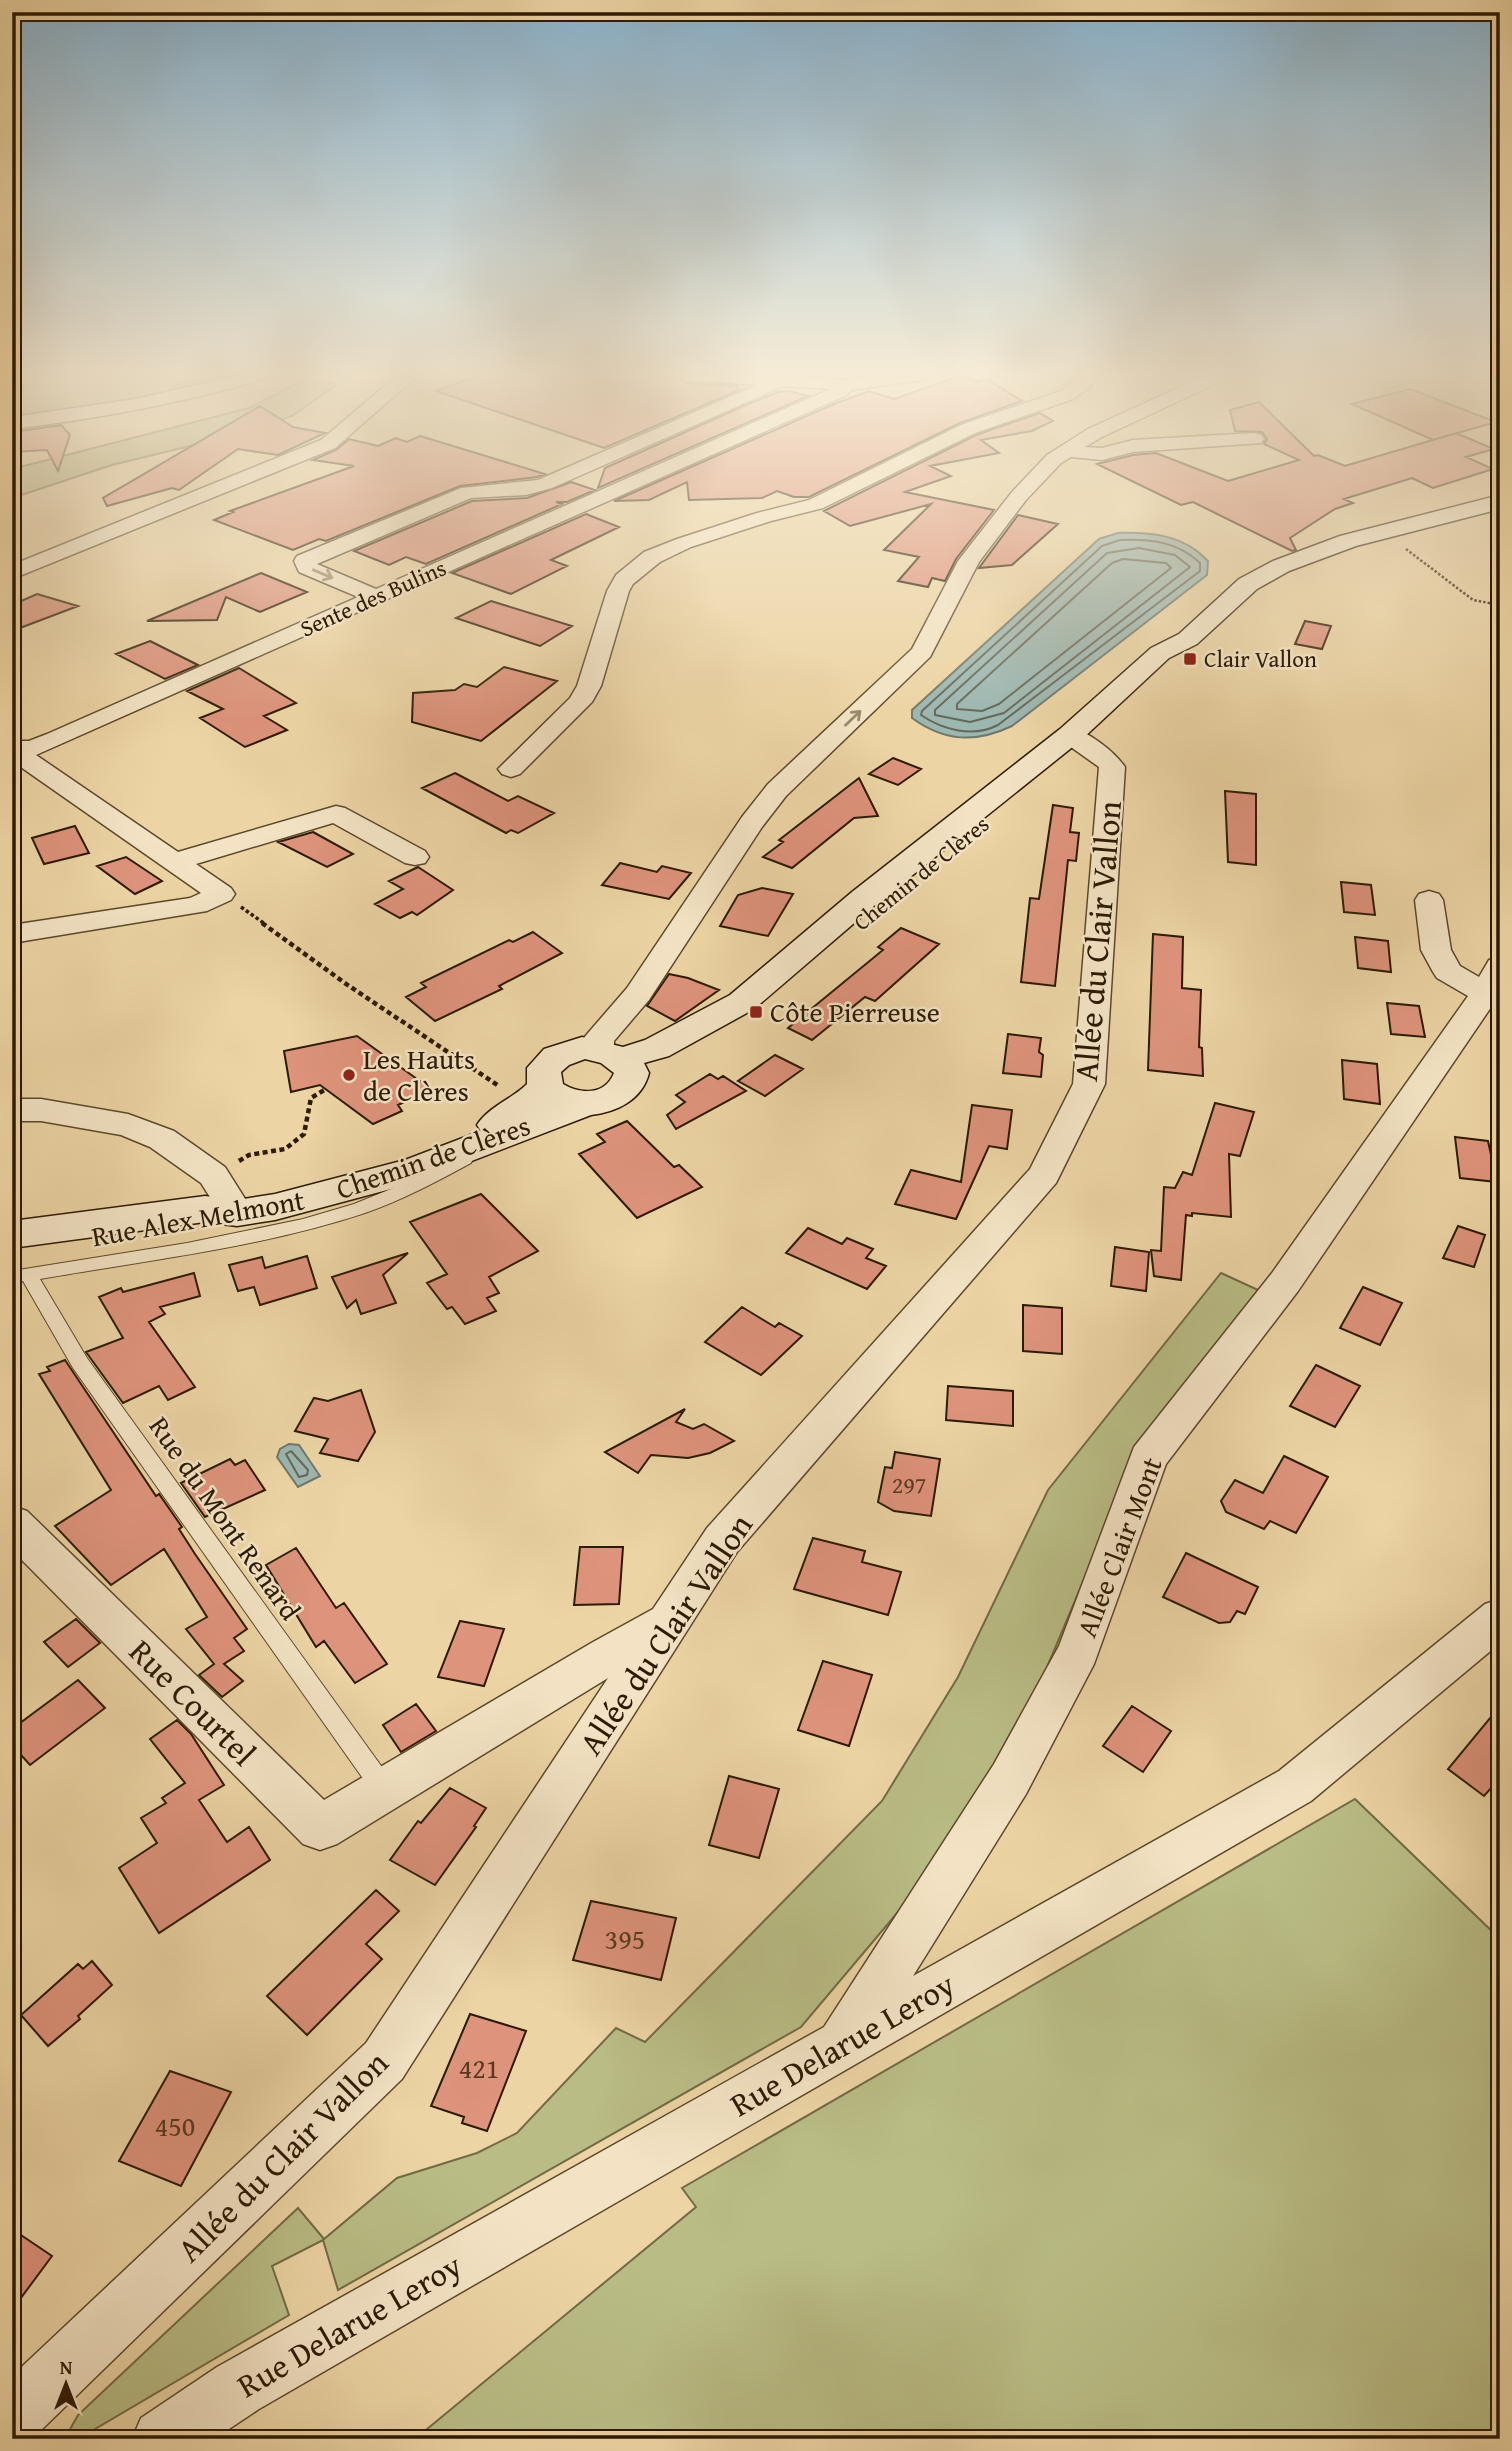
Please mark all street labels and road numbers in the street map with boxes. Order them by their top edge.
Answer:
street label: Sente des Bulins [295,551,451,644]
street label: Allée du Clair Vallon [1061,798,1133,1083]
street label: Chemin de Clères [846,807,996,938]
street label: Chemin de Clères [330,1104,535,1209]
street label: Rue Alex Melmont [88,1179,308,1256]
street label: Rue du Mont Renard [140,1408,311,1628]
street label: Allée Clair Mont [1065,1451,1172,1643]
street label: Allée du Clair Vallon [566,1503,764,1764]
street label: Rue Courtel [119,1628,267,1776]
street label: Rue Delarue Leroy [721,1960,964,2128]
street label: Allée du Clair Vallon [165,2039,399,2273]
street label: Rue Delarue Leroy [228,2241,471,2409]

